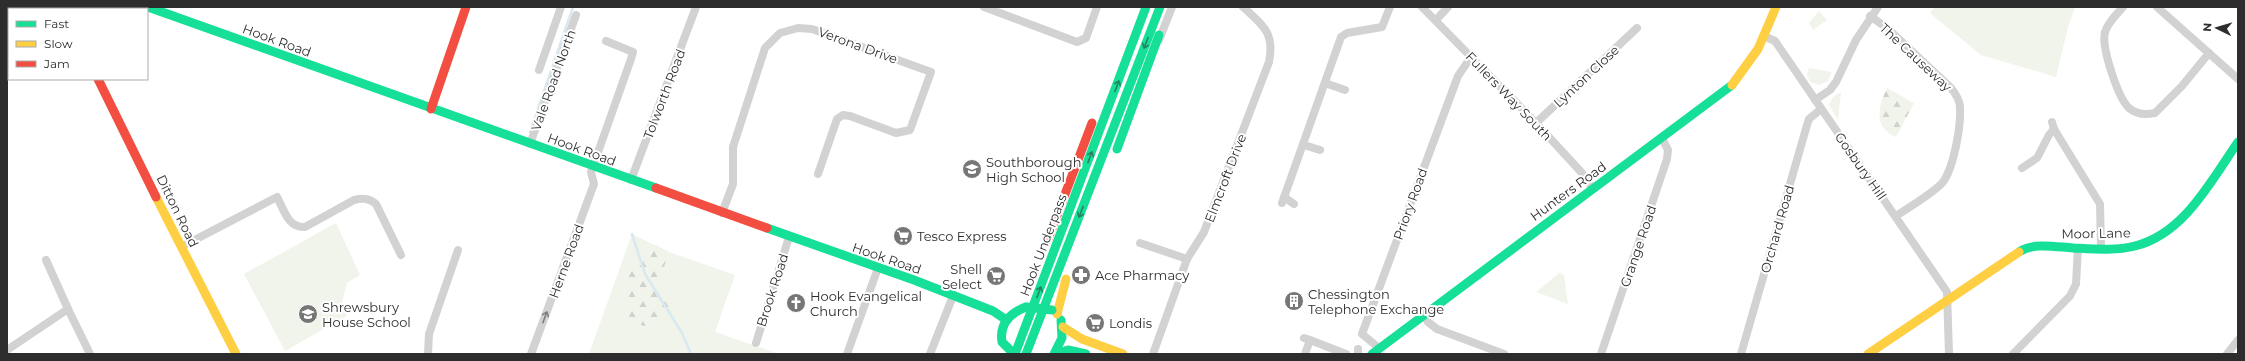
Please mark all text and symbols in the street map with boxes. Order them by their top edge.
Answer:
legend [8,8,148,80]
north arrow [2197,8,2237,48]
text: Fast [44,16,69,31]
street label: Hook Road [240,20,314,60]
street label: The Causeway [1877,20,1956,95]
text: N [2200,22,2214,32]
street label: Verona Drive [816,23,900,67]
street label: Vale Road North [527,27,579,133]
text: Slow [44,36,73,51]
one-way arrow [1142,37,1150,49]
street label: Lynton Close [1550,41,1622,110]
street label: Tolworth Road [640,47,688,141]
street label: Fullers Way South [1463,48,1555,144]
text: Jam [43,56,70,71]
one-way arrow [1113,80,1121,92]
street label: Hook Road [545,129,619,169]
street label: Gosbury Hill [1832,129,1890,203]
street label: Elmcroft Drive [1201,131,1249,225]
one-way arrow [1087,152,1095,164]
place label: Southborough High School [986,154,1082,185]
school or university icon: Southborough High School [961,158,983,180]
street label: Hunters Road [1527,158,1609,224]
street label: Priory Road [1390,166,1430,242]
street label: Ditton Road [154,172,202,250]
street label: Orchard Road [1757,183,1797,275]
street label: Hook Underpass [1016,192,1070,298]
street label: Grange Road [1617,203,1659,289]
one-way arrow [1077,206,1085,218]
street label: Herne Road [545,222,587,300]
street label: Moor Lane [2061,224,2131,242]
supermarket icon: Tesco Express [892,225,914,247]
place label: Tesco Express [917,228,1007,244]
street label: Hook Road [850,239,924,277]
street label: Brook Road [753,251,791,329]
place label: Shell Select [942,261,982,292]
pharmacy icon: Ace Pharmacy [1070,264,1092,286]
supermarket icon: Shell Select [985,265,1007,287]
place label: Ace Pharmacy [1095,267,1190,283]
one-way arrow [1035,286,1043,298]
place label: Chessington Telephone Exchange [1308,286,1444,317]
place label: Hook Evangelical Church [810,288,922,319]
building icon: Chessington Telephone Exchange [1283,290,1305,312]
church icon: Hook Evangelical Church [785,292,807,314]
place label: Shrewsbury House School [322,299,411,330]
school or university icon: Shrewsbury House School [297,303,319,325]
one-way arrow [541,312,549,324]
supermarket icon: Londis [1084,312,1106,334]
place label: Londis [1109,315,1152,331]

